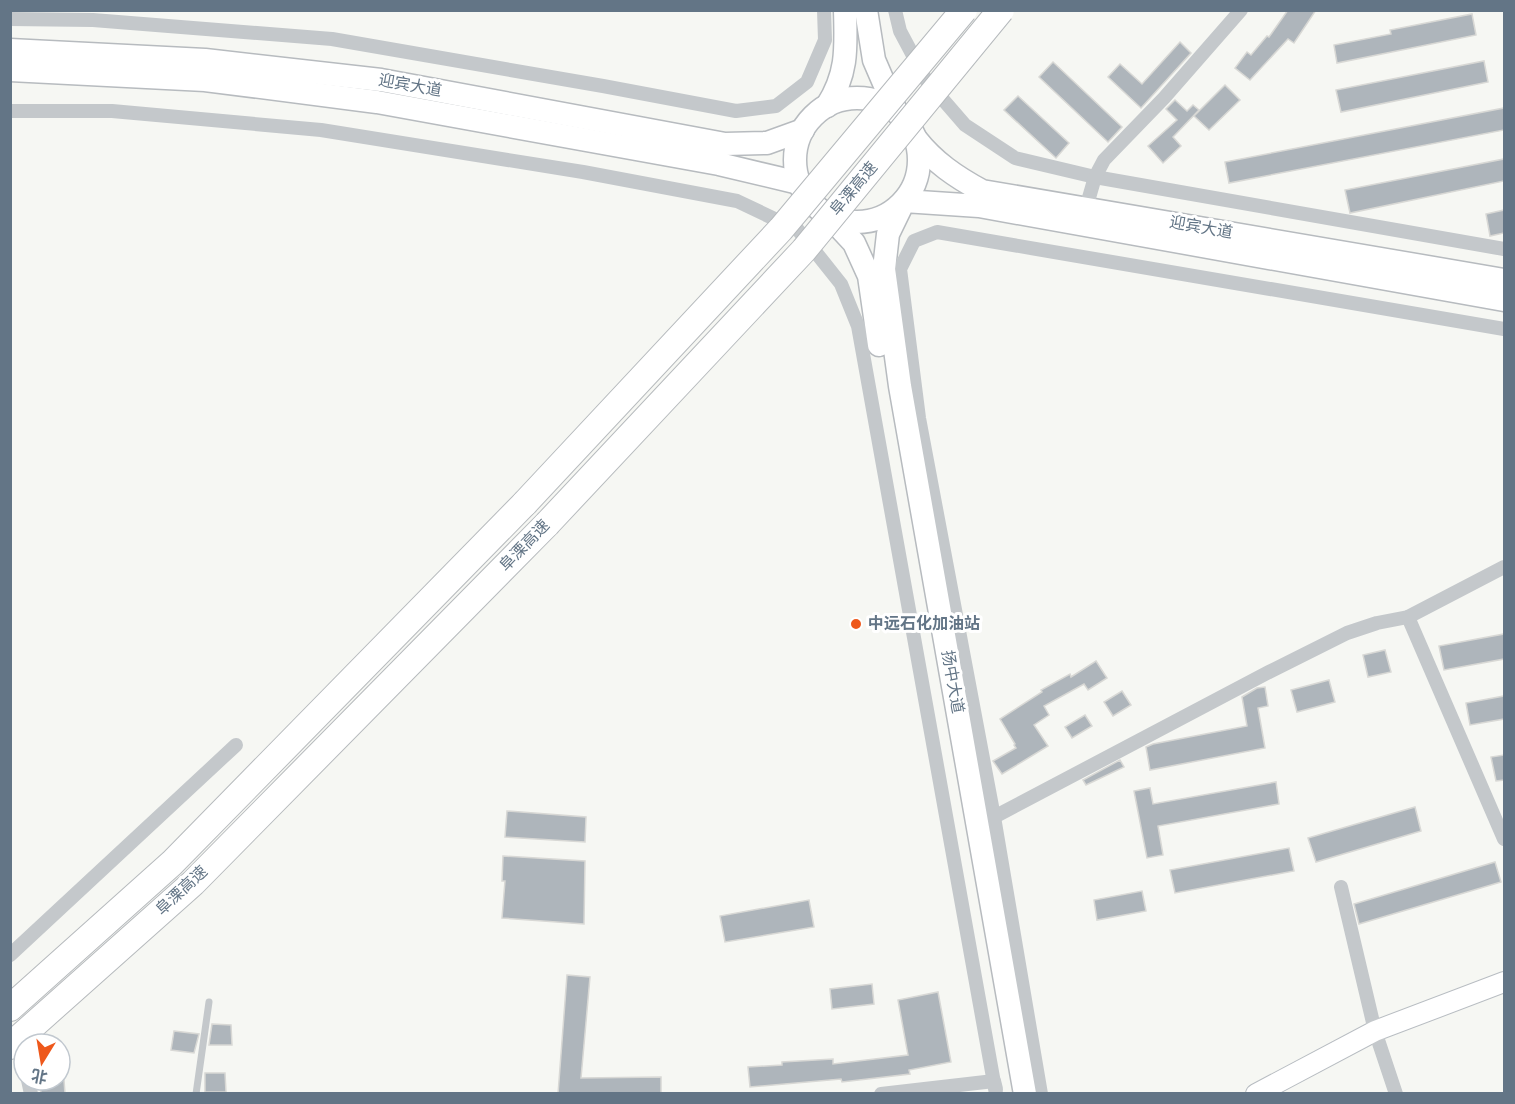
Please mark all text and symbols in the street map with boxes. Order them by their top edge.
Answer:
street label: 迎宾大道 [377,71,443,101]
street label: 阜溧高速 [826,158,882,220]
street label: 迎宾大道 [1168,213,1234,243]
street label: 阜溧高速 [496,516,554,576]
place label: 中远石化加油站 [868,614,980,634]
marker: 中远石化加油站 [849,617,863,631]
street label: 扬中大道 [937,649,967,715]
street label: 阜溧高速 [152,862,212,920]
north arrow [12,1032,72,1092]
text: 北 [30,1064,49,1086]

